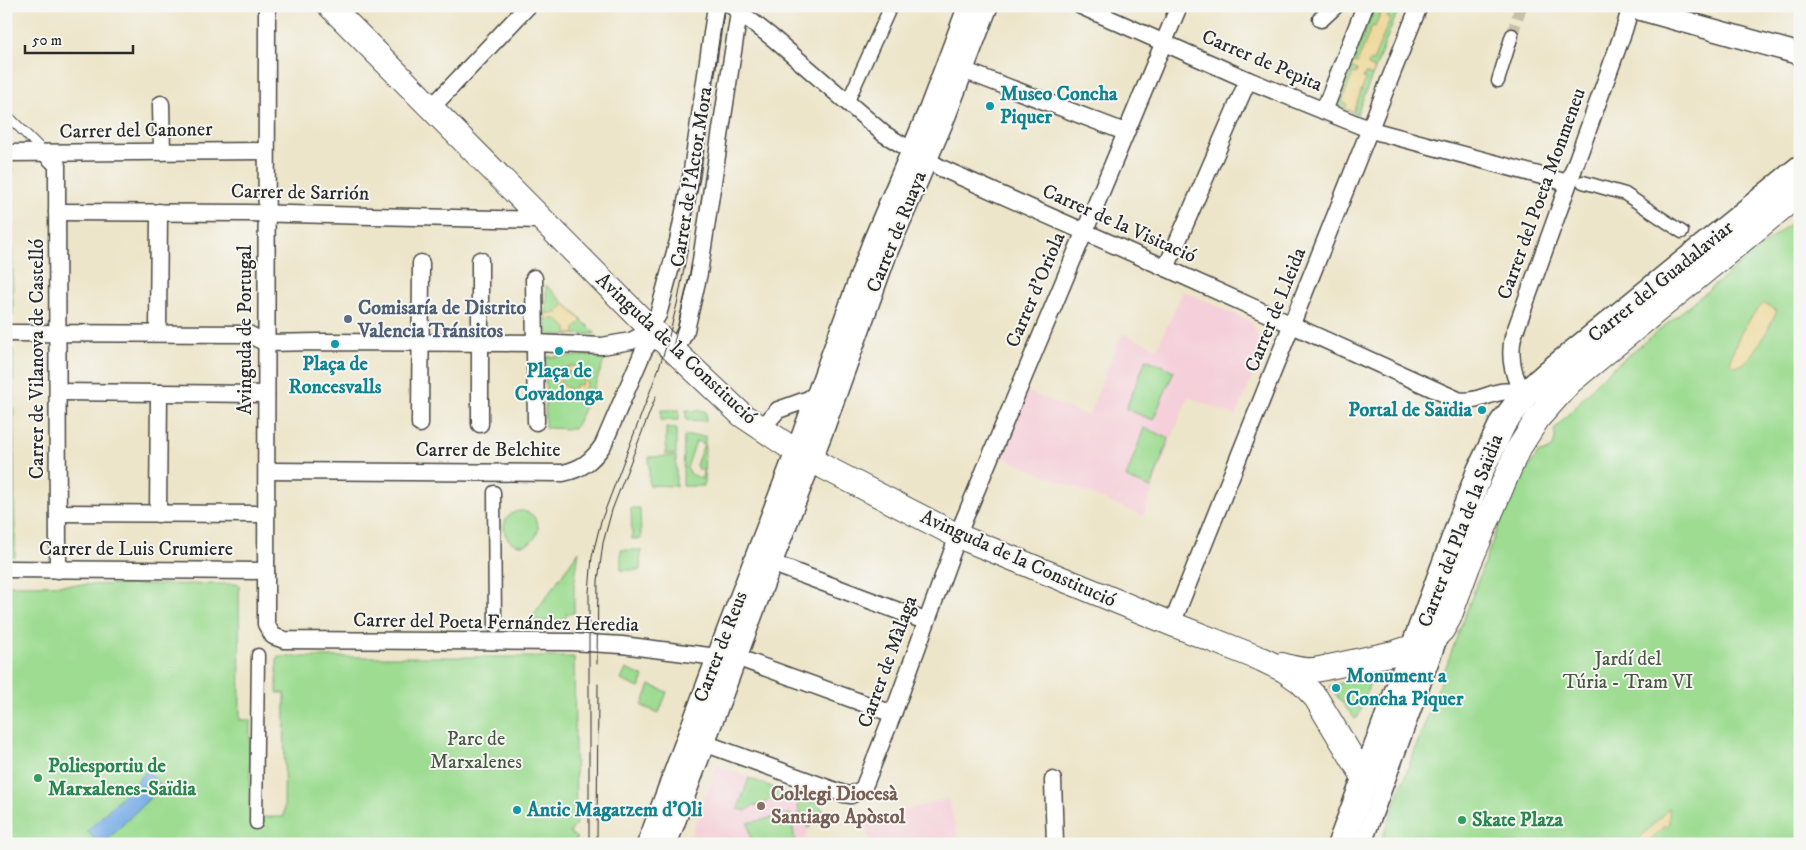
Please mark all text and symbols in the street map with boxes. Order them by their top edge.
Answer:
scale bar [25,22,132,54]
street label: Carrer de Pepita [1198,24,1327,98]
text: 50 m [32,31,62,50]
place label: Museo Concha Piquer [1000,82,1118,130]
street label: Carrer de l'Actor Mora [665,84,719,269]
street label: Carrer del Poeta Monmeneu [1492,85,1592,303]
marker: Museo Concha Piquer [984,100,996,112]
street label: Carrer del Canoner [59,117,213,145]
street label: Carrer de Ruaya [861,167,933,296]
street label: Carrer de Sarrión [231,179,370,207]
street label: Carrer de la Visitació [1038,179,1200,269]
street label: Carrer del Guadalaviar [1583,215,1739,348]
street label: Carrer d'Oriola [1001,228,1072,351]
street label: Carrer de Vilanova de Castelló [25,239,50,479]
street label: Carrer de Lleida [1240,244,1312,376]
street label: Avinguda de Portugal [233,245,258,415]
street label: Avinguda de la Constitució [590,268,762,430]
place label: Comisaría de Distrito Valencia Tránsitos [357,296,526,344]
marker: Comisaría de Distrito Valencia Tránsitos [342,313,354,325]
marker: Plaça de Roncesvalls [329,338,341,350]
marker: Plaça de Covadonga [553,345,565,357]
place label: Plaça de Roncesvalls [289,352,382,400]
place label: Plaça de Covadonga [515,359,604,407]
place label: Portal de Saïdia [1348,398,1473,423]
marker: Portal de Saïdia [1476,404,1488,416]
street label: Carrer del Pla de la Saïdia [1413,431,1510,631]
street label: Carrer de Belchite [416,438,560,463]
street label: Avinguda de la Constitució [916,505,1120,613]
street label: Carrer de Luis Crumiere [39,537,233,562]
street label: Carrer de Reus [688,588,754,706]
street label: Carrer de Màlaga [853,592,924,731]
street label: Carrer del Poeta Fernández Heredia [353,608,640,638]
park label: Jardí del Túria - Tram VI [1563,647,1693,695]
place label: Monument a Concha Piquer [1346,664,1464,712]
marker: Monument a Concha Piquer [1330,682,1342,694]
park label: Parc de Marxalenes [430,727,522,775]
place label: Poliesportiu de Marxalenes-Saïdia [48,754,196,802]
marker: Poliesportiu de Marxalenes-Saïdia [32,772,44,784]
place label: Col·legi Diocesà Santiago Apòstol [771,782,906,830]
place label: Antic Magatzem d'Oli [526,798,703,823]
marker: Col·legi Diocesà Santiago Apòstol [755,800,767,812]
marker: Antic Magatzem d'Oli [511,804,523,816]
place label: Skate Plaza [1472,808,1564,833]
marker: Skate Plaza [1456,814,1468,826]

